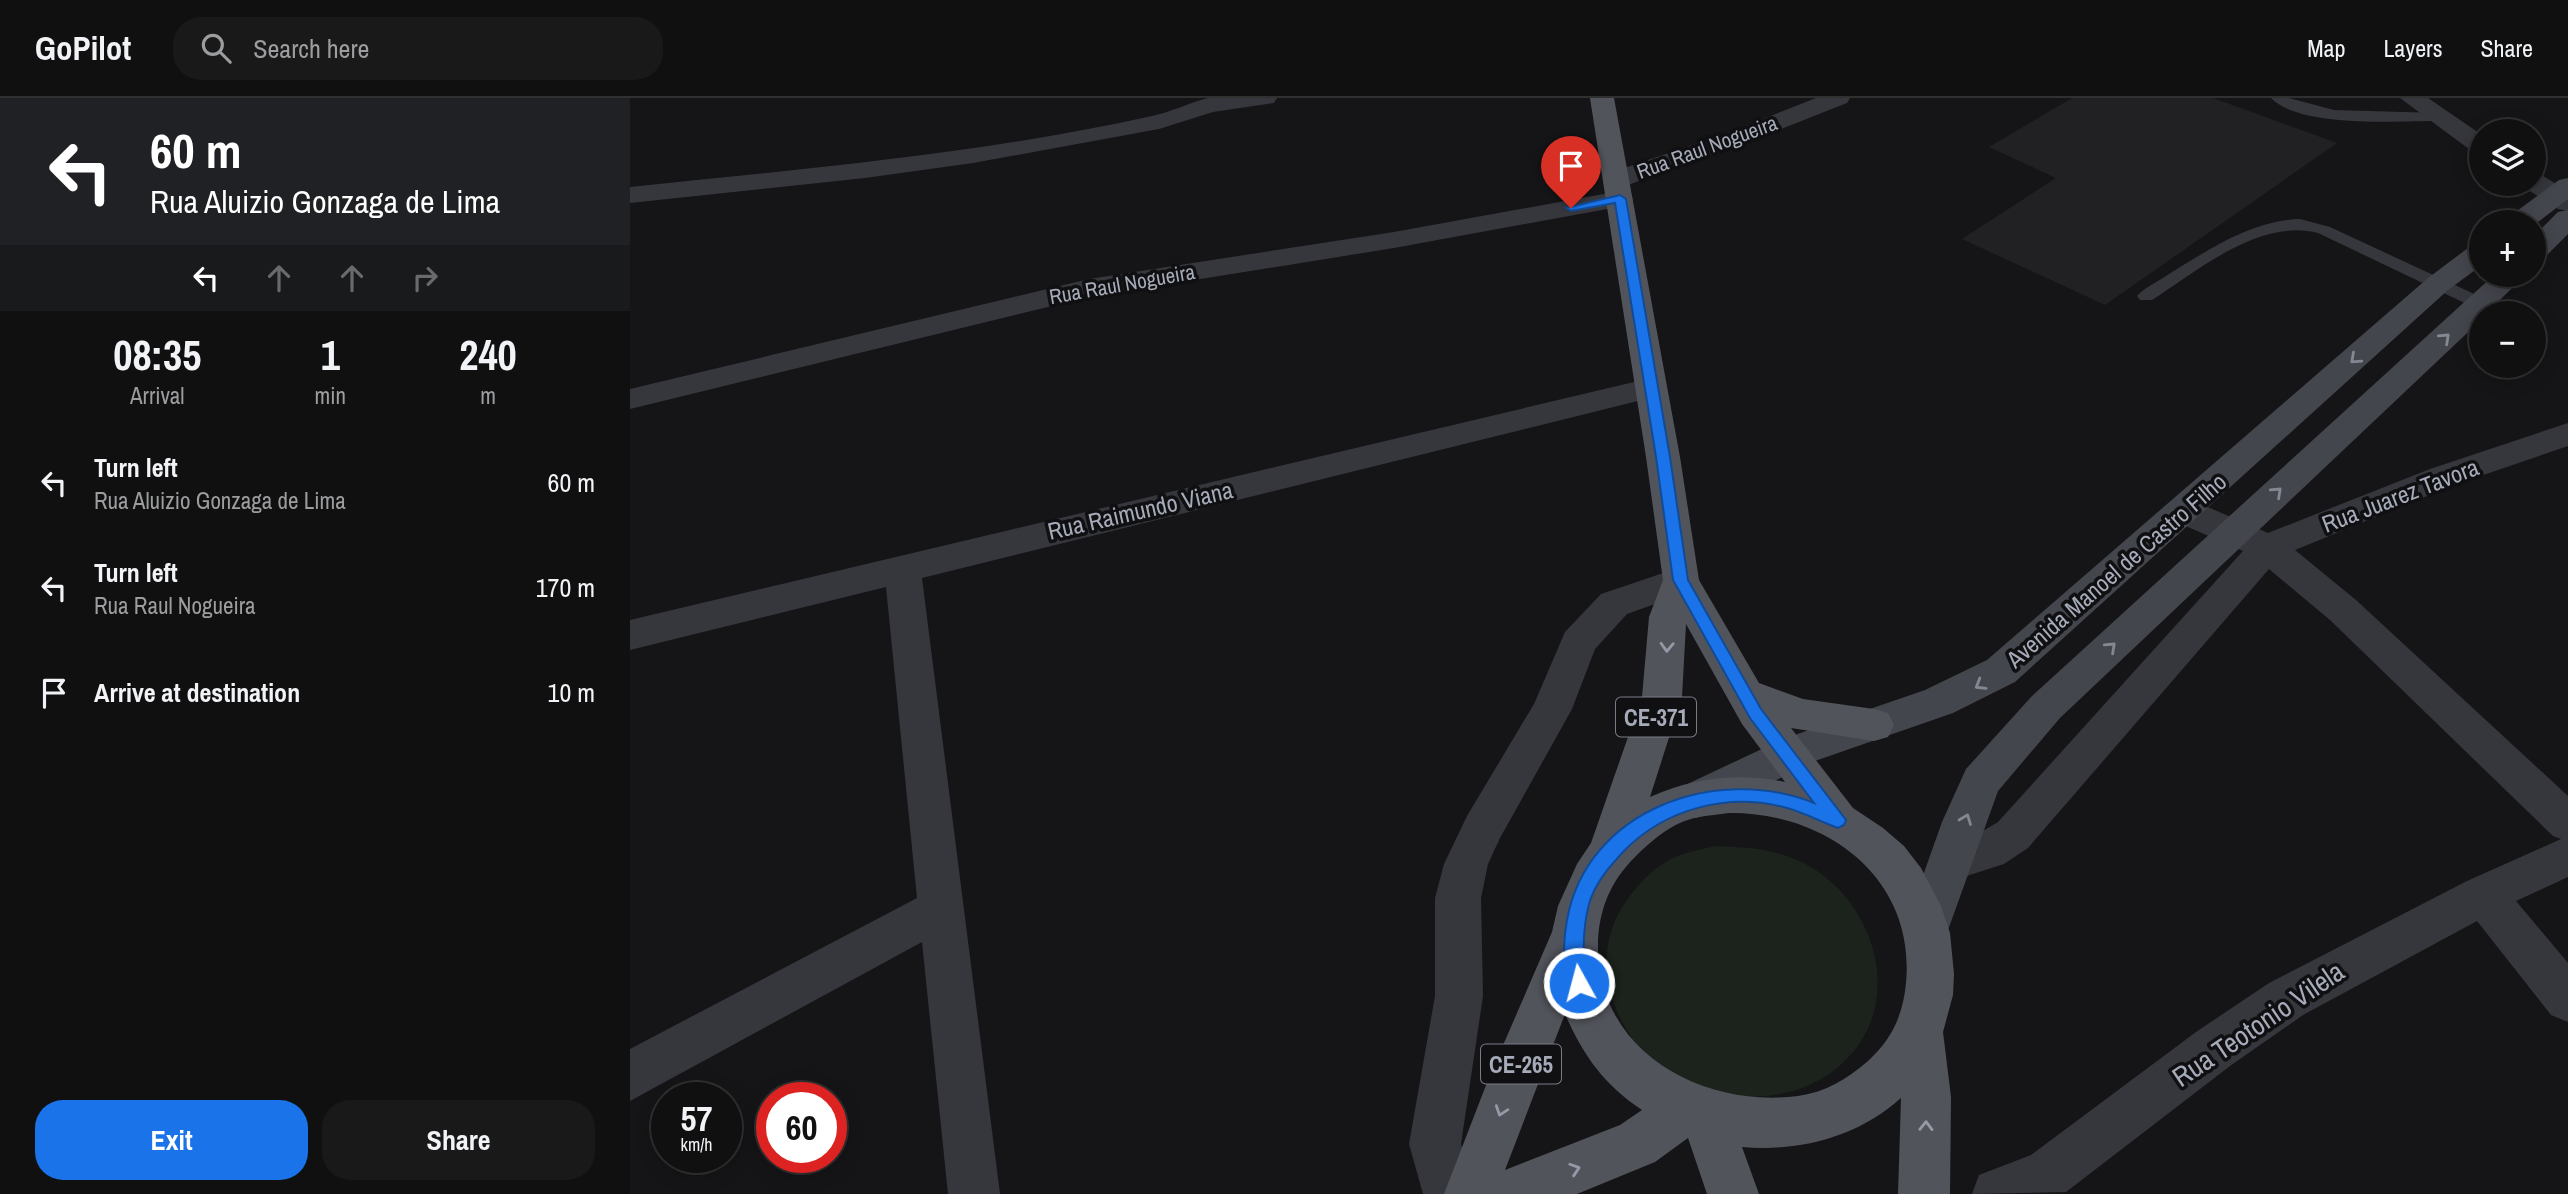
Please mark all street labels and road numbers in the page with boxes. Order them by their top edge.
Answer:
street label: Rua Raul Nogueira [1633,108,1782,186]
street label: Rua Raul Nogueira [1047,257,1198,311]
street label: Rua Juarez Tavora [2317,450,2483,540]
street label: Avenida Manoel de Castro Filho [1998,465,2233,675]
street label: Rua Raimundo Viana [1044,473,1236,547]
road number: CE-371 [1616,698,1696,736]
street label: Rua Teotonio Vilela [2165,952,2352,1096]
road number: CE-265 [1481,1044,1561,1084]

